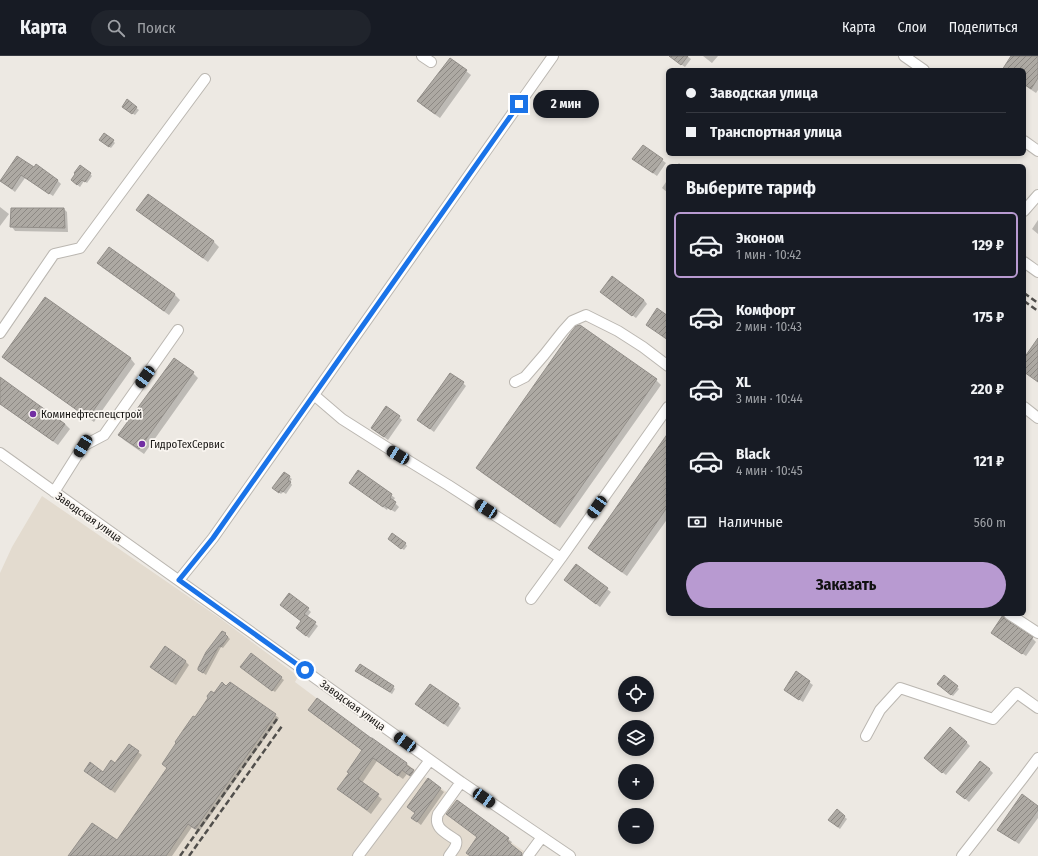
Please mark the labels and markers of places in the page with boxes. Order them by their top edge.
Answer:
place label: Коминефтеспецстрой [41,408,142,421]
marker: Коминефтеспецстрой [28,409,38,419]
place label: ГидроТехСервис [150,438,225,451]
marker: ГидроТехСервис [137,439,147,449]

